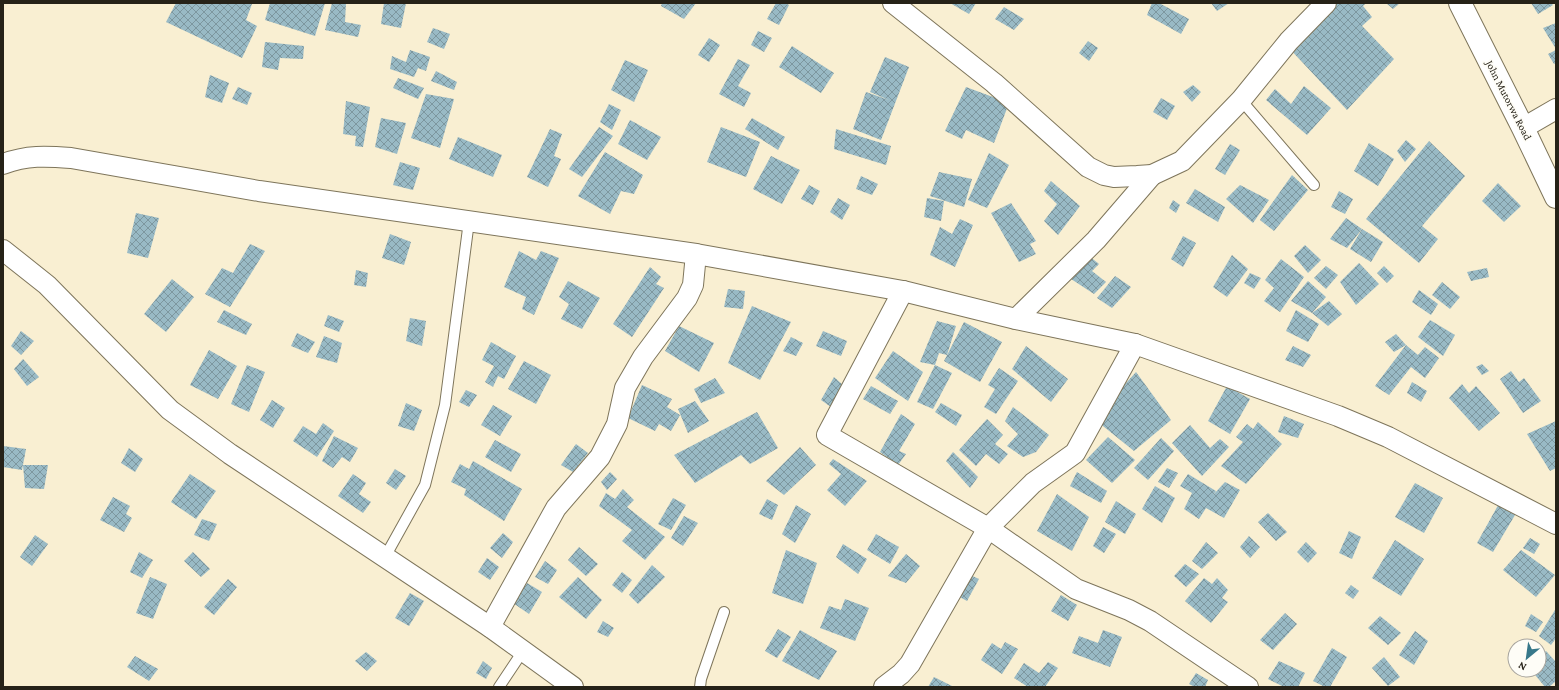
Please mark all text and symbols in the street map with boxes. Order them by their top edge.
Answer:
street label: John Mutorwa Road [1482,57,1534,143]
north arrow [1507,638,1547,678]
text: N [1516,659,1528,674]

